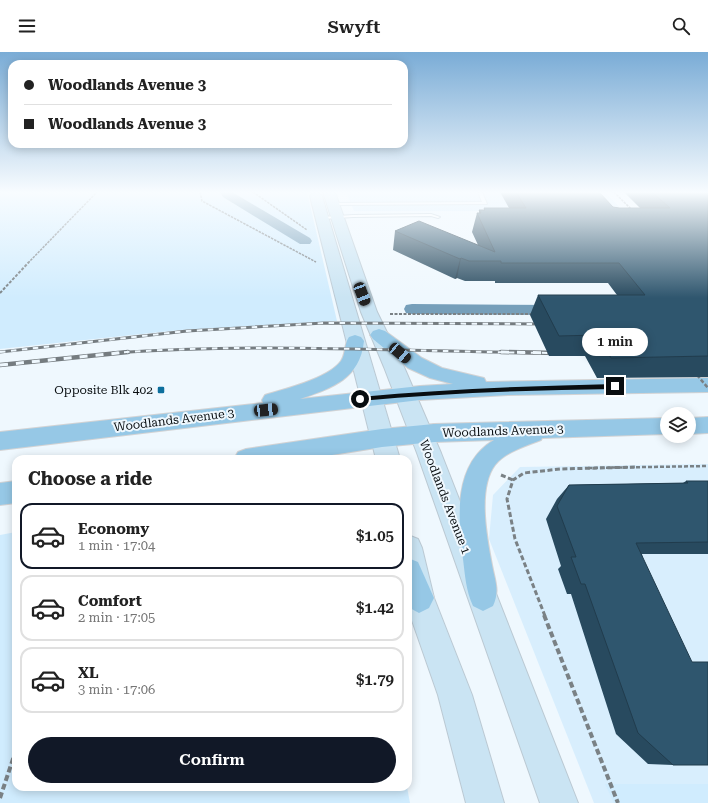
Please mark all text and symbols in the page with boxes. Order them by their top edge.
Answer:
icon: menu [16,15,38,37]
icon: search [670,15,692,37]
text: Swyft [328,16,380,37]
text: Woodlands Avenue 3 [48,76,206,94]
text: Woodlands Avenue 3 [48,115,206,133]
car [352,281,372,307]
callout: 1 min [582,328,648,356]
text: 1 min [597,334,633,349]
car [387,341,413,365]
route end [606,377,624,395]
place label: Opposite Blk 402 [54,383,153,397]
marker: Opposite Blk 402 [156,385,166,395]
route start [351,390,369,408]
car [253,403,279,417]
street label: Woodlands Avenue 3 [113,406,235,434]
map controls [660,407,696,443]
button: layers [660,407,696,443]
street label: Woodlands Avenue 3 [442,422,564,440]
street label: Woodlands Avenue 1 [417,438,473,556]
text: Choose a ride [28,468,152,489]
icon: car [30,518,66,554]
text: Economy [78,520,149,538]
text: $1.05 [356,527,394,545]
text: 1 min · 17:04 [78,538,155,553]
icon: car [30,590,66,626]
text: Comfort [78,592,142,610]
text: $1.42 [356,599,394,617]
text: 2 min · 17:05 [78,610,155,625]
icon: car [30,662,66,698]
text: XL [78,664,99,682]
text: $1.79 [356,671,394,689]
text: 3 min · 17:06 [78,682,155,697]
button: Confirm [28,737,396,783]

